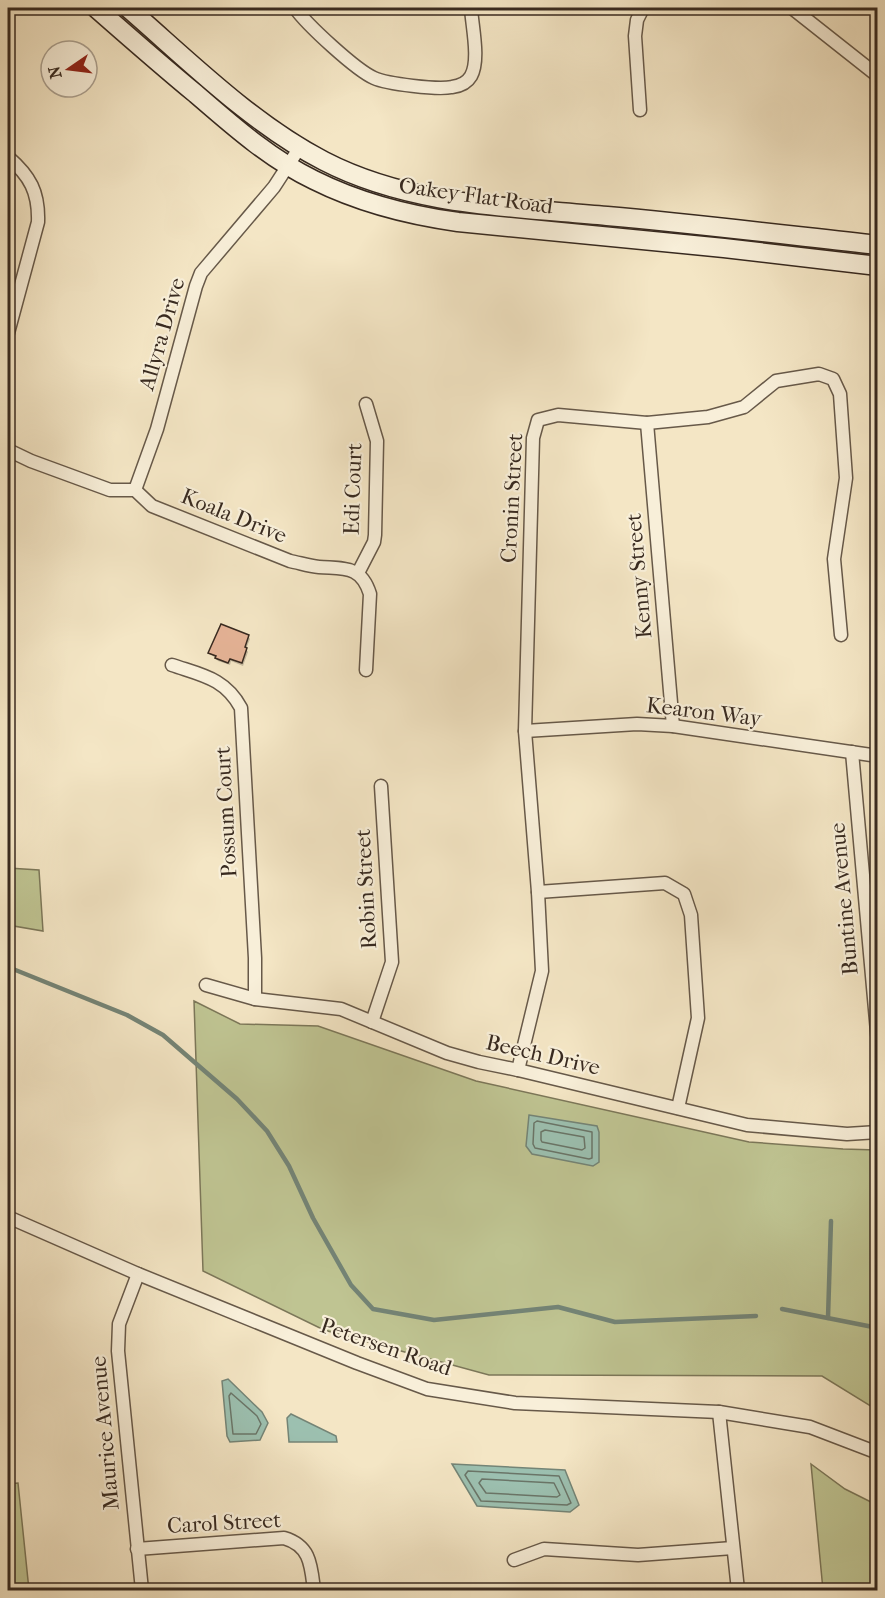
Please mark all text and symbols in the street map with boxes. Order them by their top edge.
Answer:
north arrow [39,39,99,99]
text: N [44,63,66,81]
street label: Oakey Flat Road [397,172,556,220]
street label: Allyra Drive [133,275,190,394]
street label: Cronin Street [496,432,528,563]
street label: Edi Court [338,442,368,536]
street label: Koala Drive [177,483,291,549]
street label: Kenny Street [621,512,657,640]
street label: Kearon Way [645,692,764,732]
street label: Possum Court [210,746,242,878]
street label: Buntine Avenue [824,822,864,976]
street label: Robin Street [350,828,382,950]
street label: Beech Drive [483,1029,603,1081]
street label: Petersen Road [317,1312,456,1382]
street label: Maurice Avenue [85,1355,125,1511]
street label: Carol Street [166,1507,282,1539]

